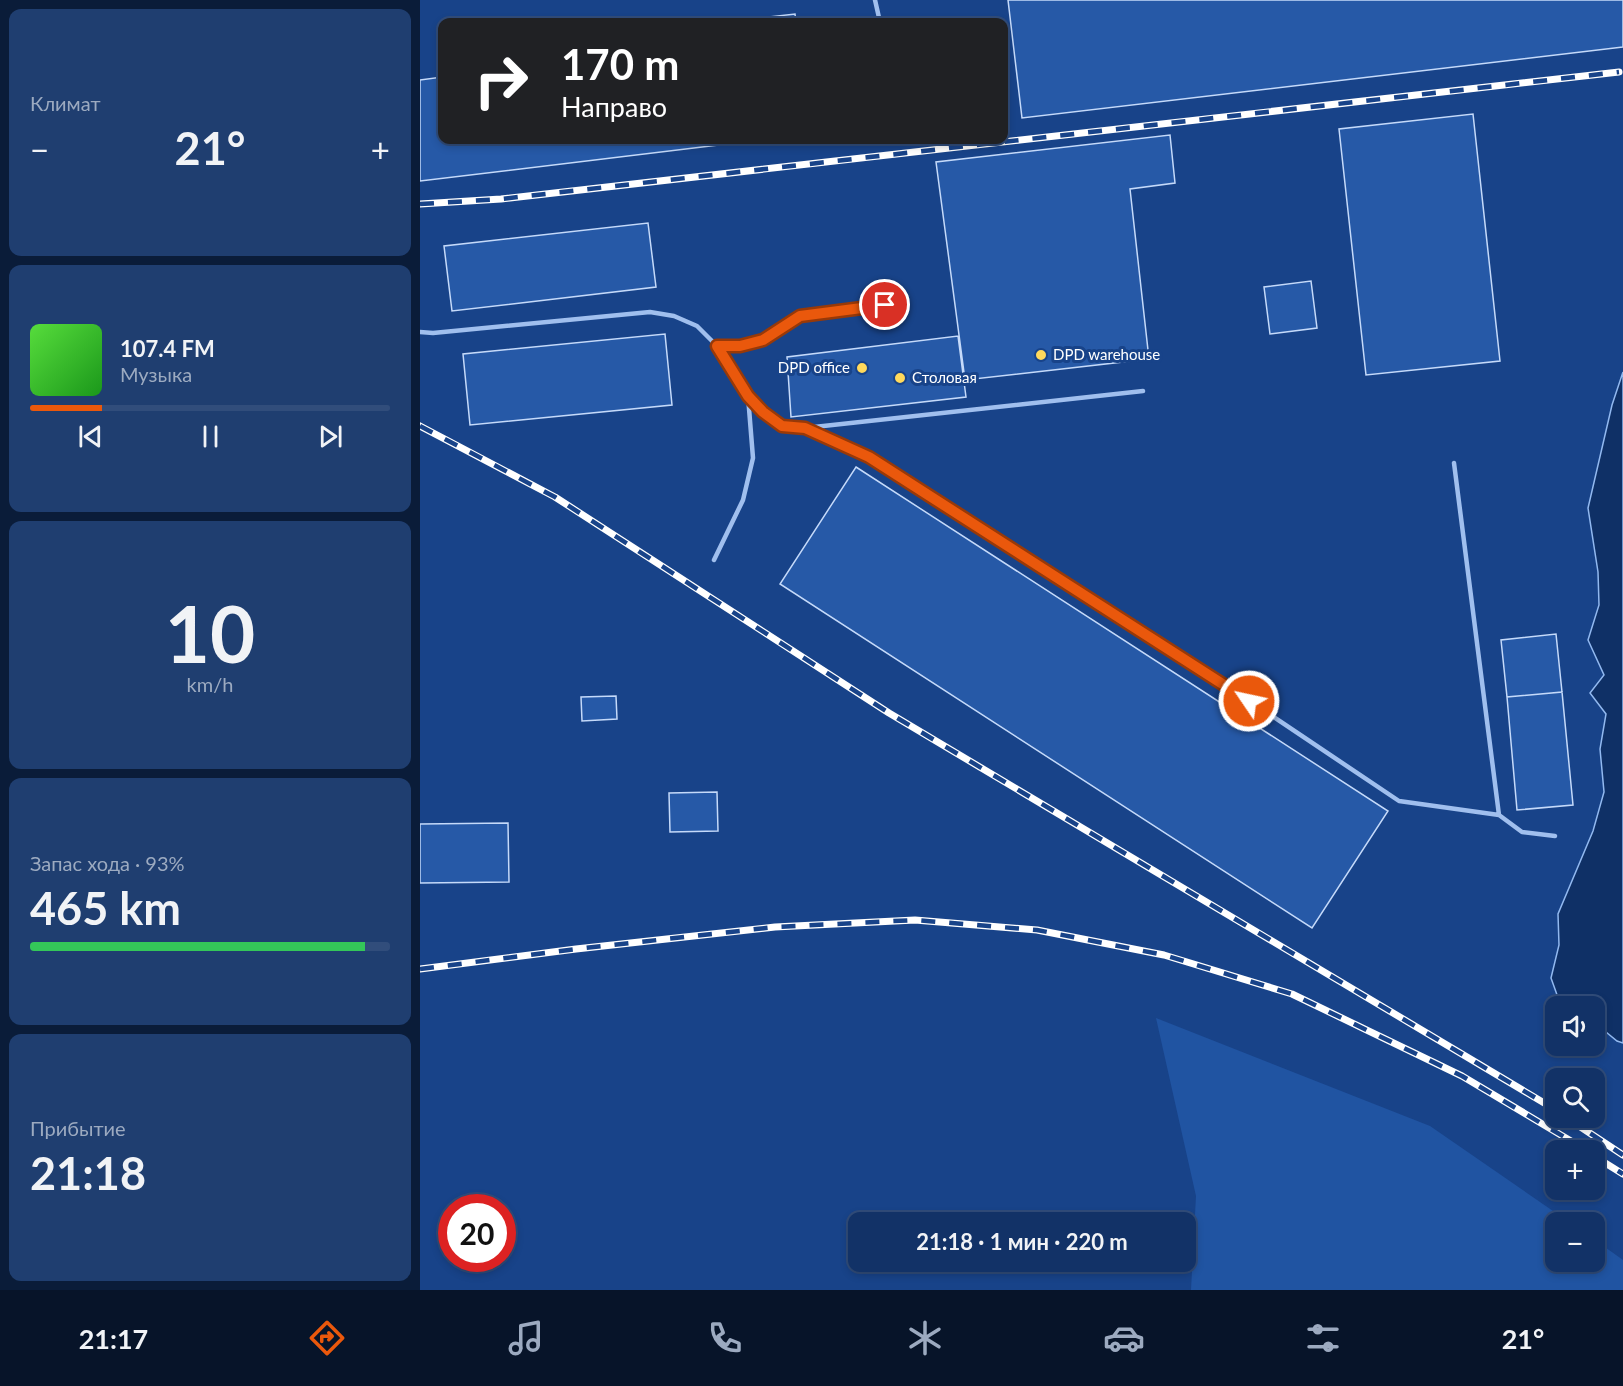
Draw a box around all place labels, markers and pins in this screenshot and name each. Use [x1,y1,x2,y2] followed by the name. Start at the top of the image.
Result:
[859,279,910,330] pin
[1053,345,1160,363] place label: DPD warehouse
[1034,348,1048,362] marker: DPD warehouse
[778,358,850,376] place label: DPD office
[855,361,869,375] marker: DPD office
[912,368,977,386] place label: Столовая
[893,371,907,385] marker: Столовая

